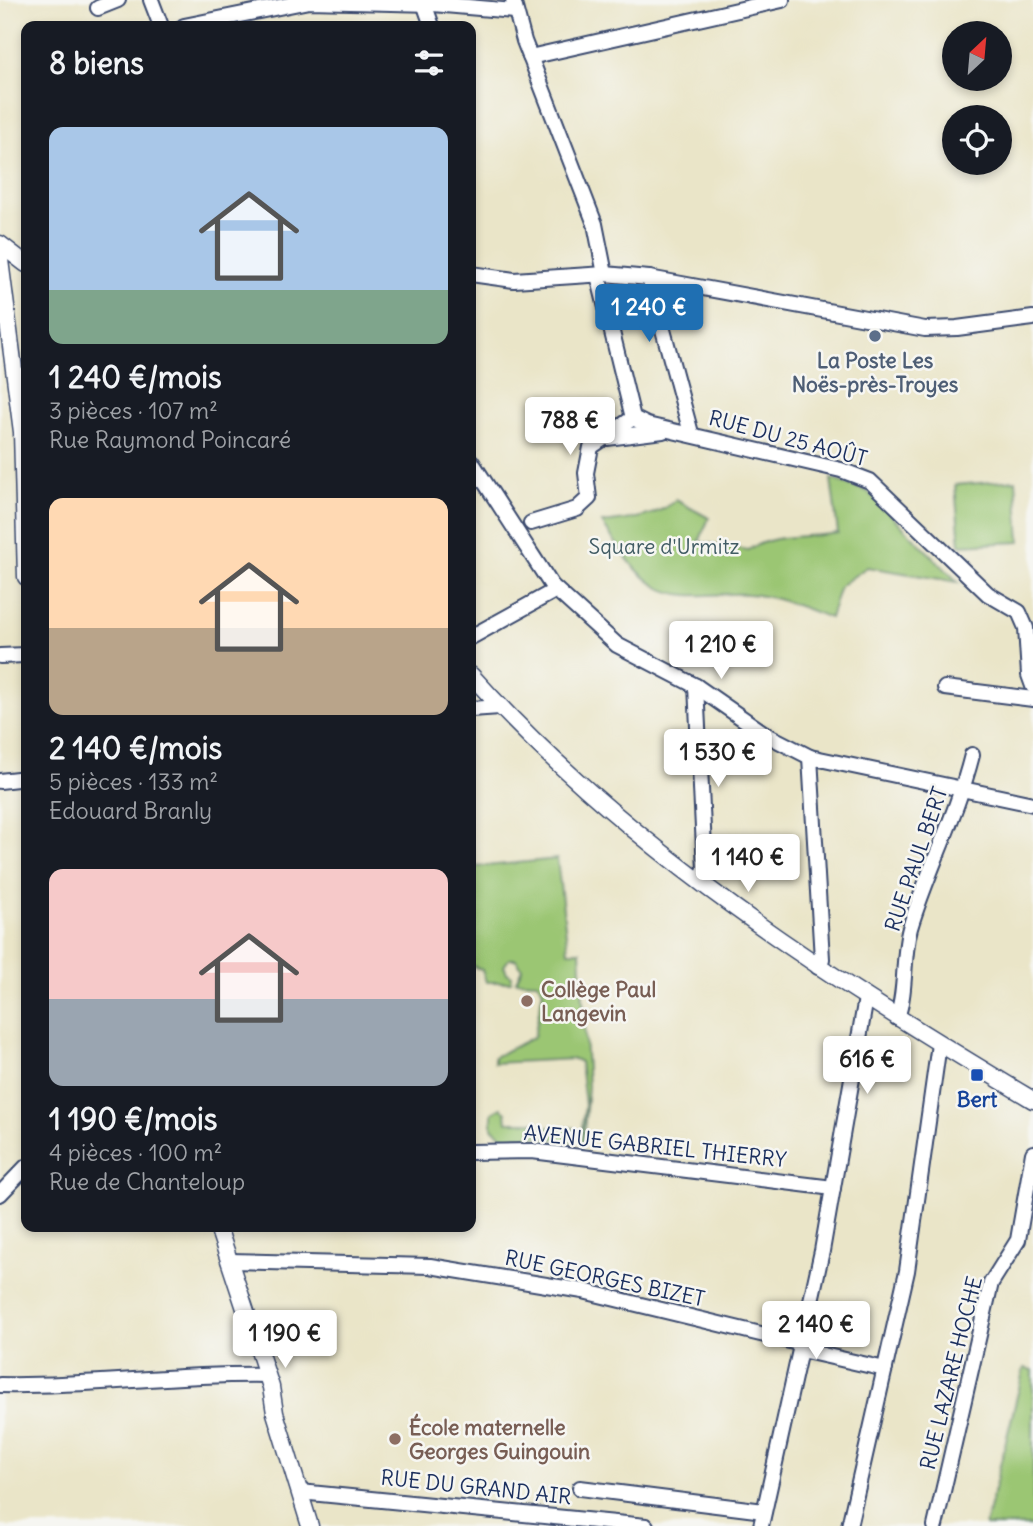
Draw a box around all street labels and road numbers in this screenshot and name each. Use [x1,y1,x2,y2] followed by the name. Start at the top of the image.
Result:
[706,403,870,472] street label: RUE DU 25 AOÛT
[879,783,953,935] street label: RUE PAUL BERT
[522,1119,788,1173] street label: AVENUE GABRIEL THIERRY
[503,1244,707,1312] street label: RUE GEORGES BIZET
[914,1273,988,1473] street label: RUE LAZARE HOCHE
[379,1464,573,1510] street label: RUE DU GRAND AIR

